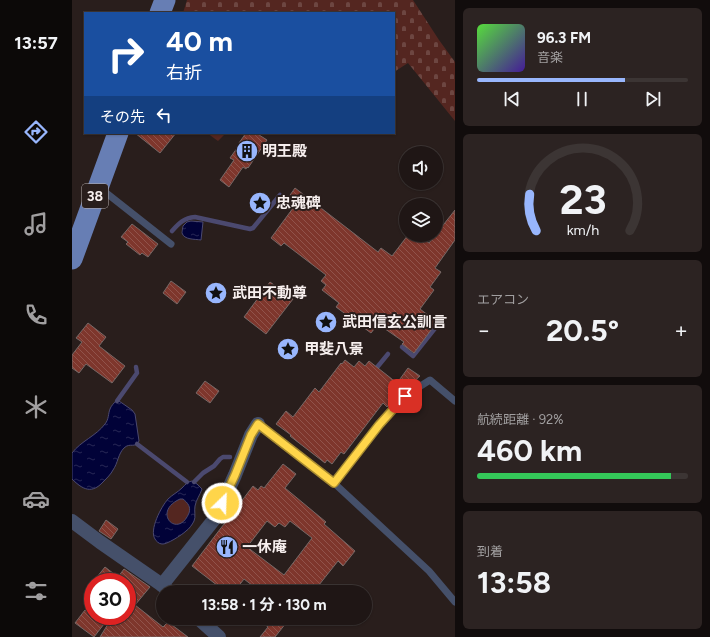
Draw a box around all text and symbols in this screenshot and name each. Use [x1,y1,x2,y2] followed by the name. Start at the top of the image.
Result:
[166,24,233,58] text: 40 m
[100,28,152,80] icon: right
[537,29,591,47] text: 96.3 FM
[14,32,58,54] text: 13:57
[537,50,563,65] text: 音楽
[166,62,202,84] text: 右折
[501,88,523,110] icon: previous
[571,88,593,110] icon: pause
[642,88,664,110] icon: next
[153,104,175,126] icon: left
[100,108,145,126] text: その先
[22,118,50,146] icon: directions
[234,138,260,164] building icon: 明王殿
[262,142,307,160] place label: 明王殿
[399,146,443,242] map controls
[399,146,443,190] button: sound
[559,173,606,223] text: 23
[82,184,108,208] road number: 38
[247,190,273,216] place icon: 忠魂碑
[276,194,321,212] place label: 忠魂碑
[399,198,443,242] button: layers
[22,210,50,238] icon: music
[566,220,599,238] text: km/h
[203,280,229,306] place icon: 武田不動尊
[232,284,307,302] place label: 武田不動尊
[477,292,529,307] text: エアコン
[22,301,50,329] icon: phone
[313,309,339,335] place icon: 武田信玄公訓言
[546,312,619,349] text: 20.5°
[342,313,447,331] place label: 武田信玄公訓言
[477,317,491,344] text: −
[674,317,688,344] text: +
[275,336,301,362] place icon: 甲斐八景
[304,340,364,358] place label: 甲斐八景
[388,379,422,413] pin
[394,385,416,407] icon: arrive
[22,393,50,421] icon: climate
[477,412,564,427] text: 航続距離 · 92%
[477,432,582,469] text: 460 km
[201,482,243,524] position arrow
[22,485,50,513] icon: car
[214,534,240,560] restaurant icon: 一休庵
[242,538,287,556] place label: 一休庵
[477,544,503,559] text: 到着
[477,564,551,601] text: 13:58
[84,573,136,625] speed limit sign: 30
[22,577,50,605] icon: filters
[201,596,327,614] text: 13:58 · 1 分 · 130 m

